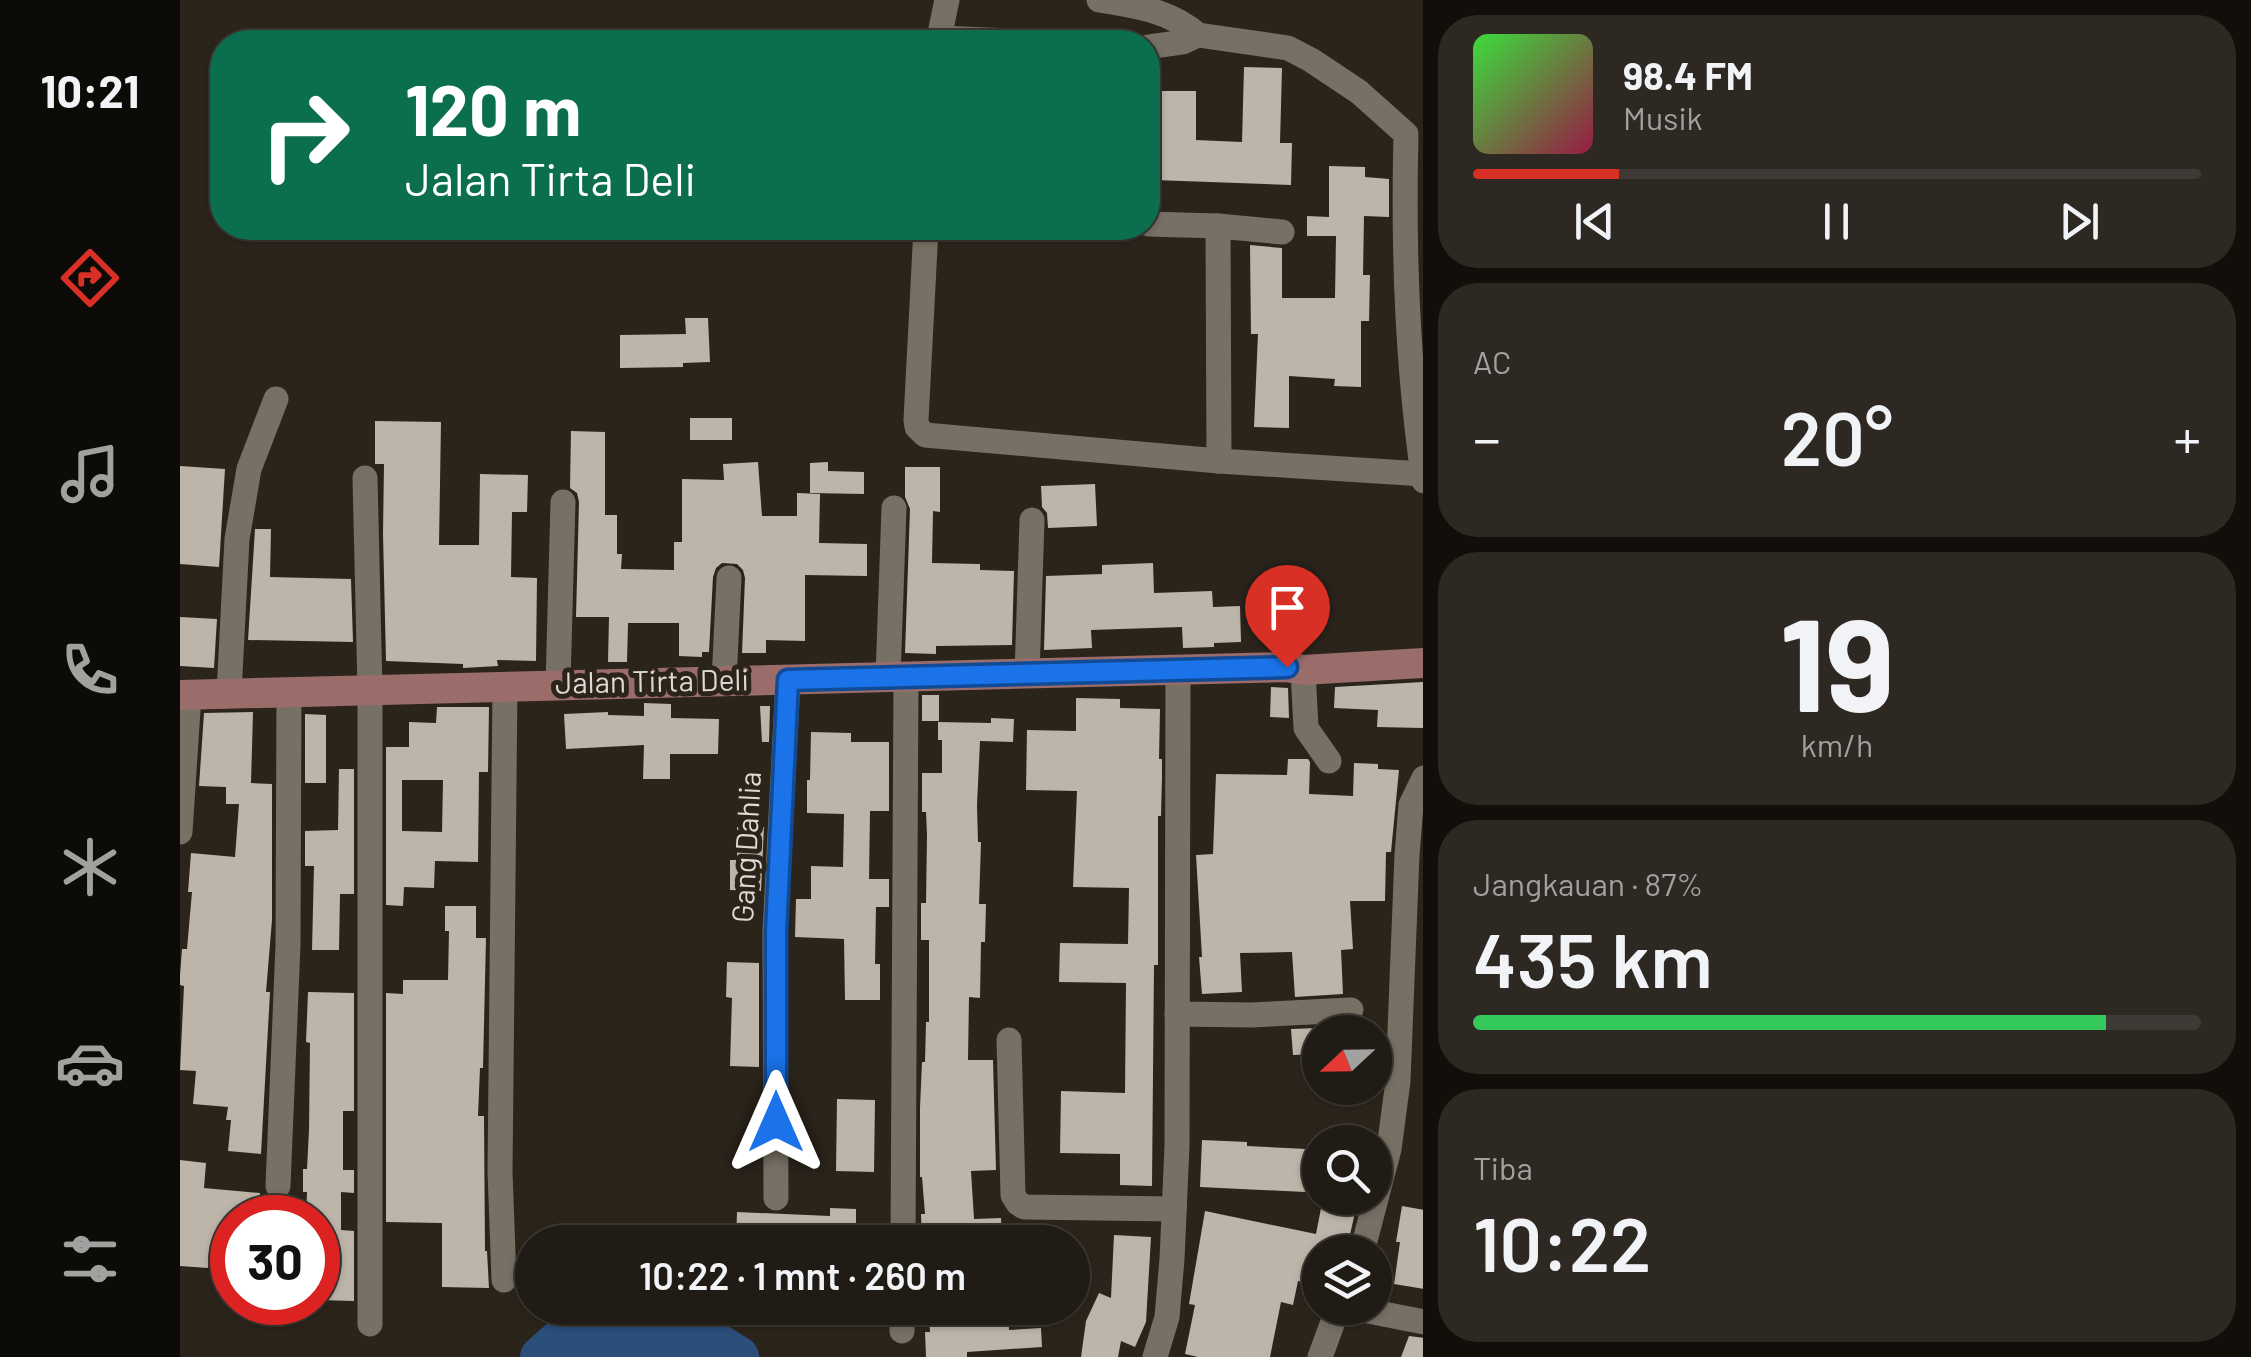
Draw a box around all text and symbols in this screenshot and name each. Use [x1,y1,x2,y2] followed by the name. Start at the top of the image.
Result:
[1623,52,1753,98] text: 98.4 FM
[41,63,139,117] text: 10:21
[405,66,581,150] text: 120 m
[240,70,370,200] icon: right
[1623,98,1703,136] text: Musik
[405,151,696,205] text: Jalan Tirta Deli
[1567,194,1622,249] icon: previous
[1809,194,1864,249] icon: pause
[2052,194,2107,249] icon: next
[55,243,125,313] icon: directions
[1473,342,1511,380] text: AC
[1781,391,1893,481] text: 20°
[1473,404,1501,470] text: −
[2173,404,2201,470] text: +
[55,439,125,509] icon: music
[1245,565,1330,668] pin
[1260,580,1315,635] icon: arrive
[1779,582,1895,738] text: 19
[55,635,125,705] icon: phone
[555,660,749,700] street label: Jalan Tirta Deli
[1801,725,1873,763] text: km/h
[723,770,767,923] street label: Gang Dahlia
[55,832,125,902] icon: climate
[1473,864,1704,902] text: Jangkauan · 87%
[1473,913,1713,1003] text: 435 km
[1302,1015,1392,1105] north arrow
[1302,1015,1392,1325] map controls
[55,1028,125,1098] icon: car
[724,1070,828,1174] position arrow
[1302,1125,1392,1215] button: search
[1473,1148,1533,1186] text: Tiba
[210,1195,340,1325] speed limit sign: 30
[1473,1197,1651,1287] text: 10:22
[55,1224,125,1294] icon: filters
[1302,1235,1392,1325] button: layers
[639,1252,966,1298] text: 10:22 · 1 mnt · 260 m

